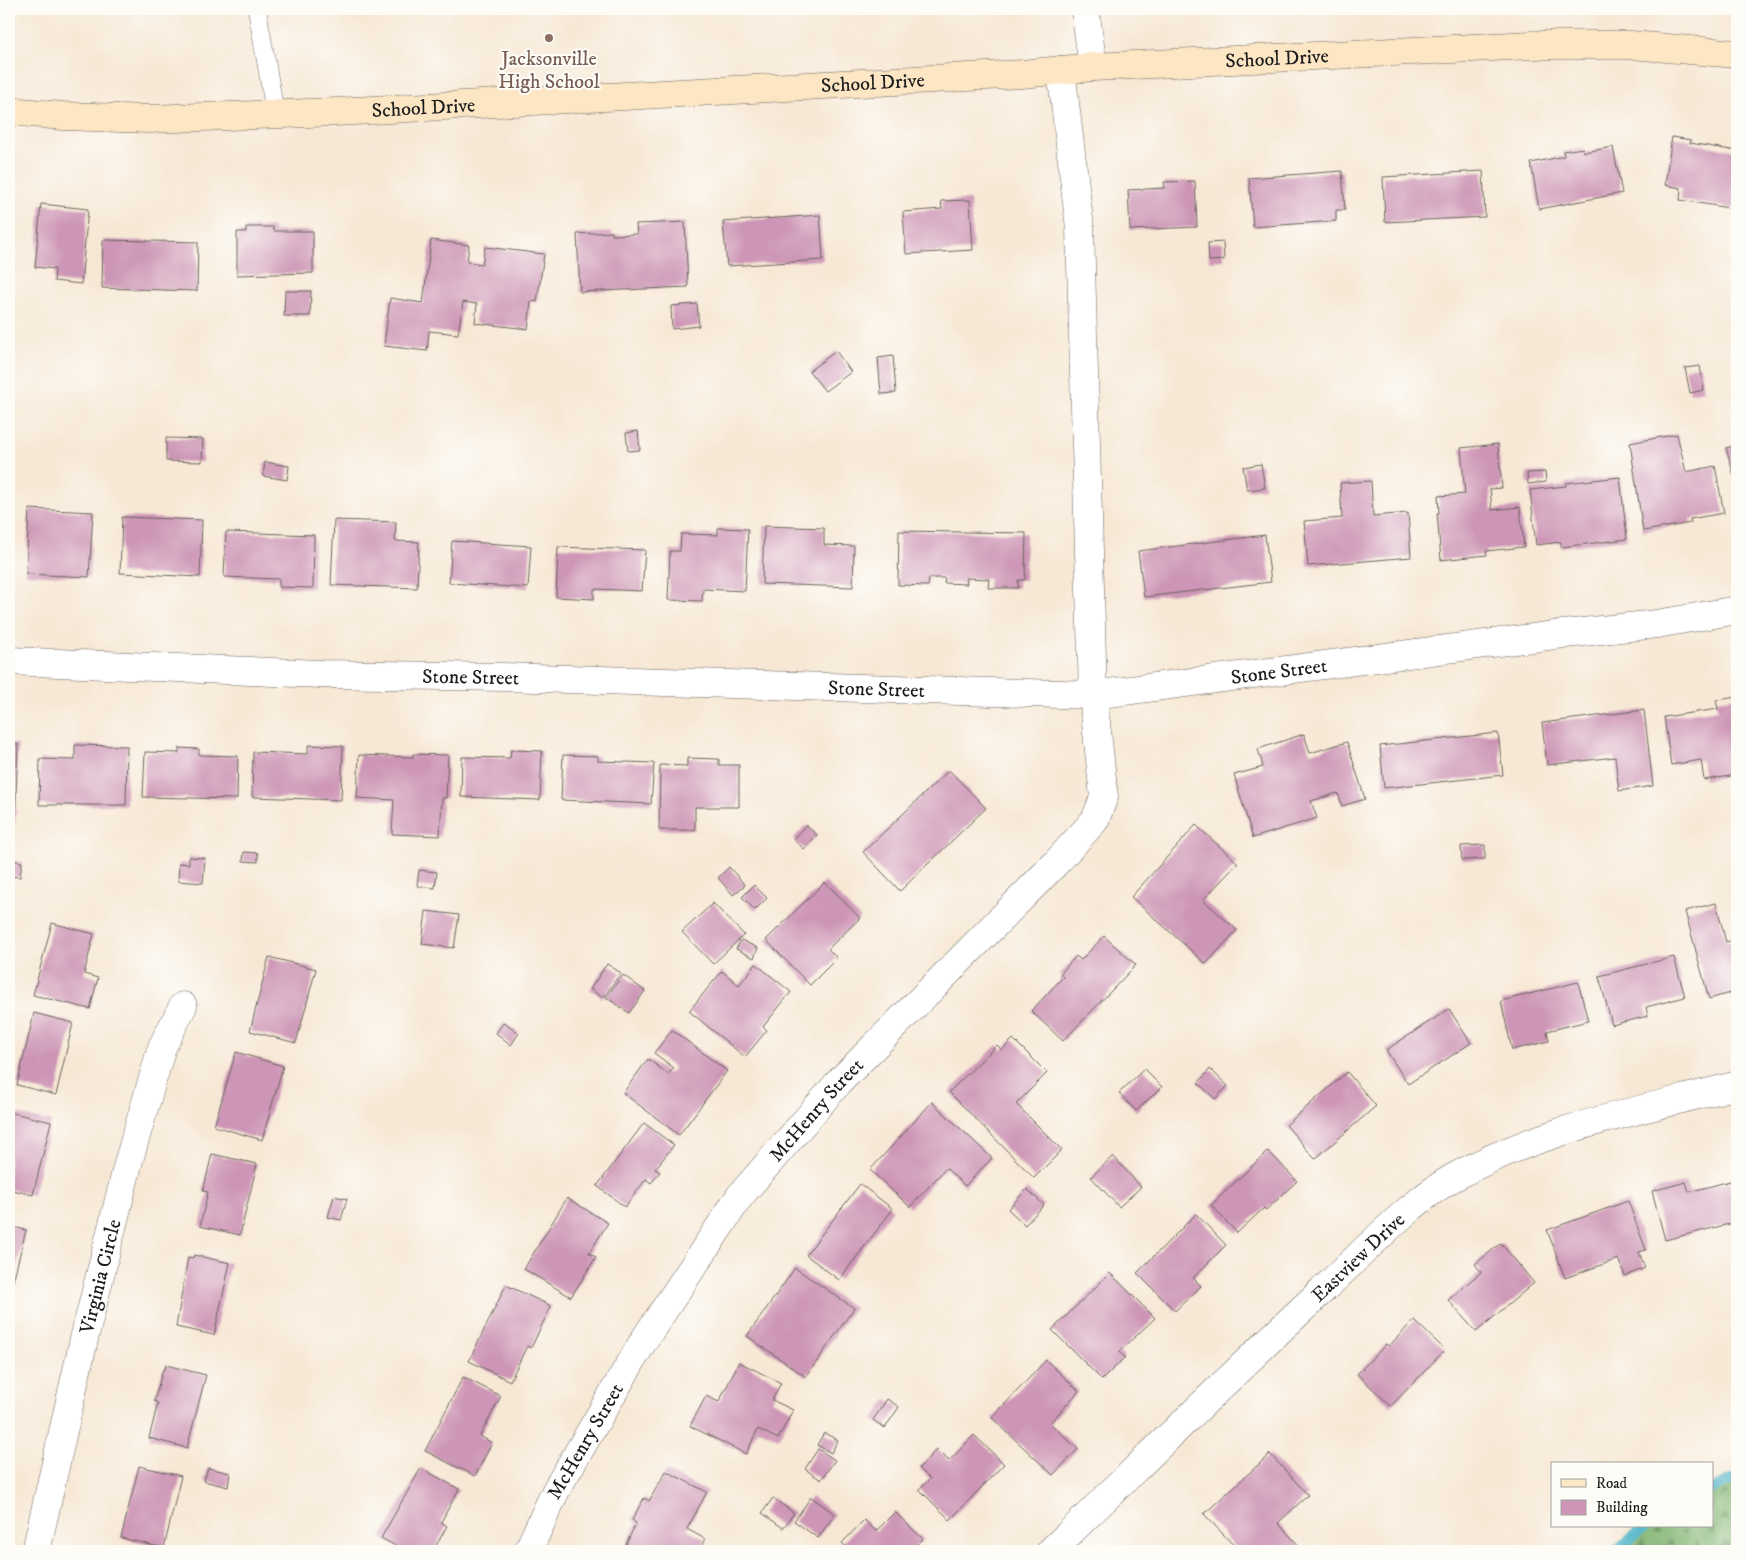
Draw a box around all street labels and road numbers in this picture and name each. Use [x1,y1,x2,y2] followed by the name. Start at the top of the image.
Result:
[1225,44,1330,74] street label: School Drive
[820,68,925,99] street label: School Drive
[371,93,476,124] street label: School Drive
[1229,654,1329,691] street label: Stone Street
[422,665,520,691] street label: Stone Street
[828,676,925,704] street label: Stone Street
[764,1054,869,1168] street label: McHenry Street
[1307,1208,1411,1308] street label: Eastview Drive
[75,1217,128,1337] street label: Virginia Circle
[542,1379,630,1504] street label: McHenry Street

